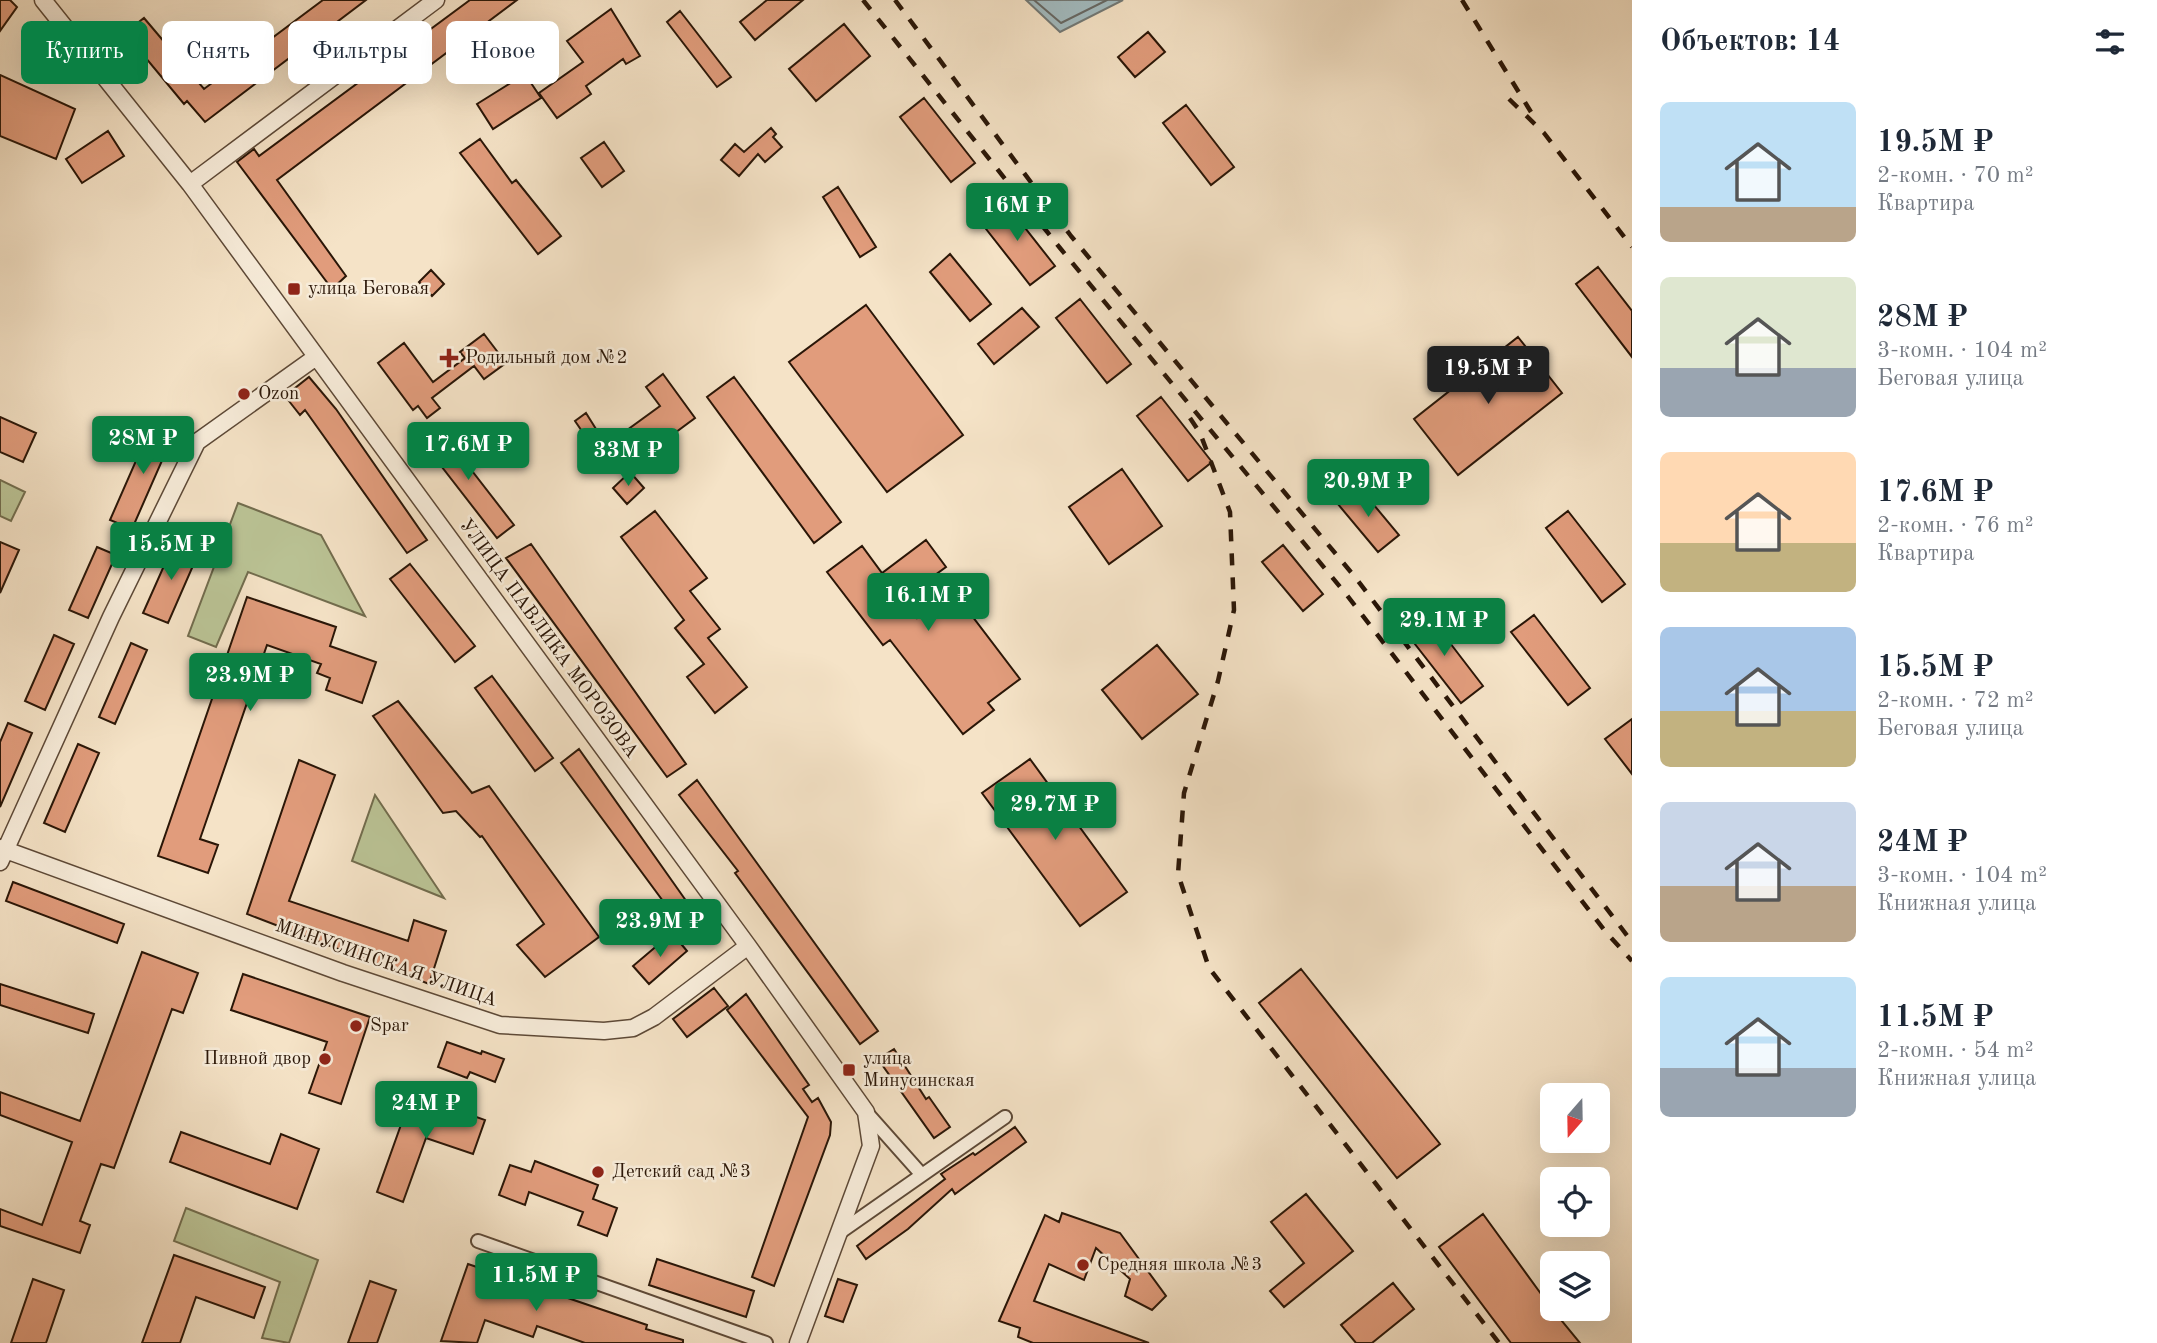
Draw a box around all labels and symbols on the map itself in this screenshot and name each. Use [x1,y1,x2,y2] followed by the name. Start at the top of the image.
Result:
[968,184,1066,243] pin: 16M ₽
[308,280,429,299] place label: улица Беговая
[286,281,302,297] marker: улица Беговая
[1423,346,1553,406] pin: 19.5M ₽
[439,348,459,368] marker: Родильный дом №2
[465,349,628,368] place label: Родильный дом №2
[258,385,299,404] place label: Ozon
[236,386,252,402] marker: Ozon
[94,416,192,476] pin: 28M ₽
[403,422,533,482] pin: 17.6M ₽
[579,428,677,488] pin: 33M ₽
[1303,460,1433,519] pin: 20.9M ₽
[455,516,641,762] street label: УЛИЦА ПАВЛИКА МОРОЗОВА
[106,522,236,582] pin: 15.5M ₽
[863,574,993,633] pin: 16.1M ₽
[1379,598,1509,658] pin: 29.1M ₽
[185,654,315,713] pin: 23.9M ₽
[990,782,1120,842] pin: 29.7M ₽
[595,900,725,959] pin: 23.9M ₽
[273,917,500,1011] street label: МИНУСИНСКАЯ УЛИЦА
[370,1017,409,1036] place label: Spar
[348,1018,364,1034] marker: Spar
[204,1050,311,1069] place label: Пивной двор
[863,1050,975,1091] place label: улица Минусинская
[317,1051,333,1067] marker: Пивной двор
[841,1062,857,1078] marker: улица Минусинская
[377,1082,475,1141] pin: 24M ₽
[1540,1083,1610,1153] north arrow
[612,1163,751,1182] place label: Детский сад №3
[590,1164,606,1180] marker: Детский сад №3
[471,1254,601,1313] pin: 11.5M ₽
[1097,1256,1262,1275] place label: Средняя школа №3
[1075,1257,1091,1273] marker: Средняя школа №3

